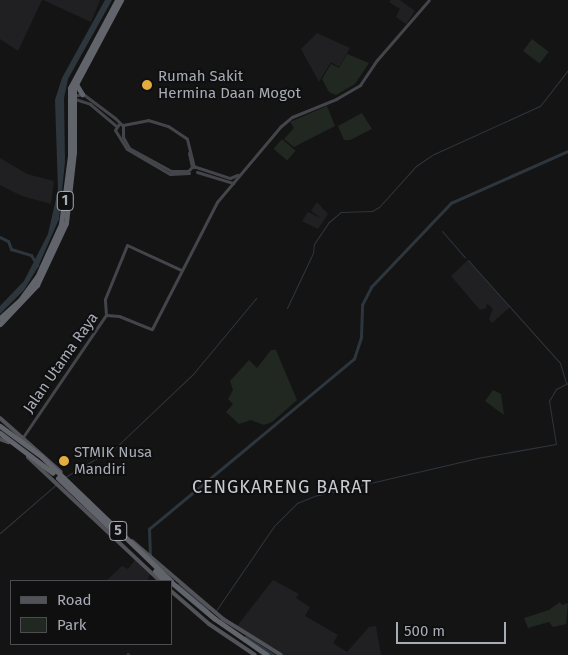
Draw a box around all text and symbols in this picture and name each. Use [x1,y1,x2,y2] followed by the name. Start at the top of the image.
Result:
[158,67,301,102] place label: Rumah Sakit Hermina Daan Mogot
[140,78,154,92] marker: Rumah Sakit Hermina Daan Mogot
[56,190,74,212] road number: 1
[20,309,102,417] street label: Jalan Utama Raya
[74,443,152,478] place label: STMIK Nusa Mandiri
[58,455,70,467] marker: STMIK Nusa Mandiri
[190,476,374,498] district label: CENGKARENG BARAT
[108,520,128,542] road number: 5
[10,580,172,645] legend
[57,591,92,609] text: Road
[398,612,508,644] scale bar
[57,616,87,634] text: Park
[404,622,445,640] text: 500 m

